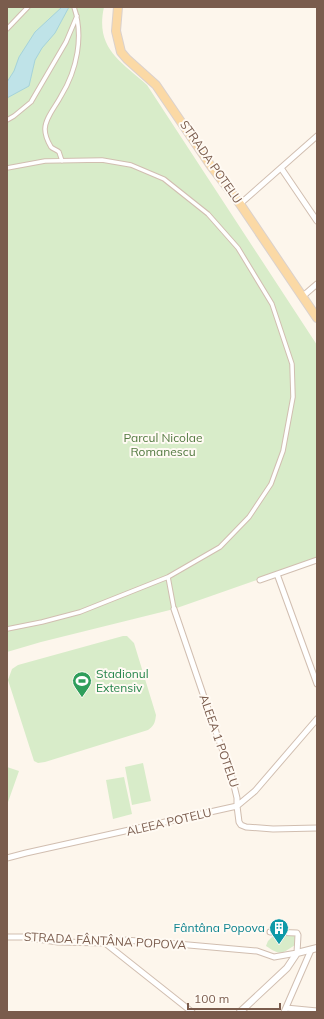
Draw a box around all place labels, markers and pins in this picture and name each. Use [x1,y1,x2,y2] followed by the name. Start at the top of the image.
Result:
[96,666,149,695] place label: Stadionul Extensiv
[71,670,93,698] sports icon: Stadionul Extensiv
[268,917,290,945] building icon: Fântâna Popova
[173,920,265,935] place label: Fântâna Popova

